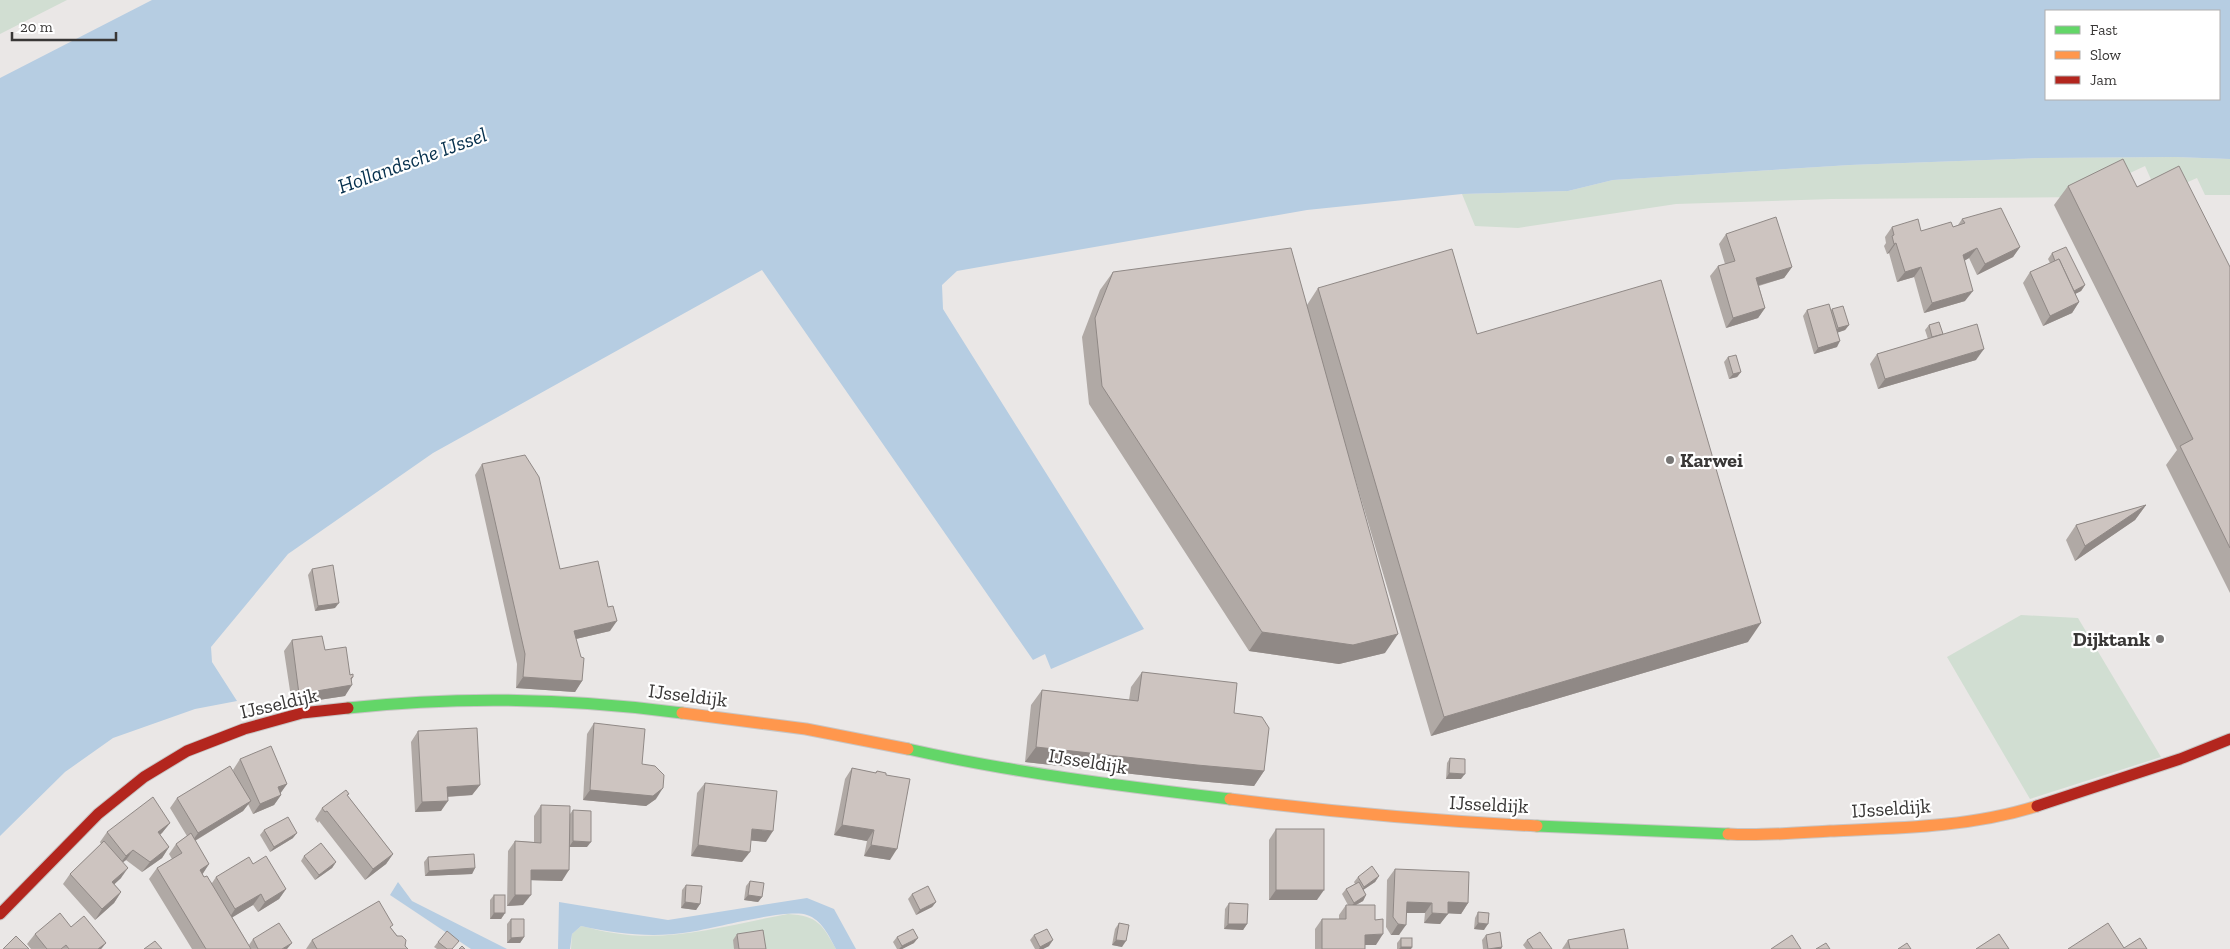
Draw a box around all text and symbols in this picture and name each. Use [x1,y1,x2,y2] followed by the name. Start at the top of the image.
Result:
[12,10,116,42] scale bar
[2045,10,2220,100] legend
[20,18,53,36] text: 20 m
[2090,21,2118,39] text: Fast
[2090,46,2122,64] text: Slow
[2090,71,2117,89] text: Jam
[334,121,490,199] water label: Hollandsche IJssel
[1680,448,1743,472] place label: Karwei
[1664,454,1676,466] marker: Karwei
[2073,627,2150,651] place label: Dijktank
[2154,633,2166,645] marker: Dijktank
[647,678,729,712] street label: IJsseldijk
[238,682,321,724] street label: IJsseldijk
[1047,743,1130,779] street label: IJsseldijk
[1449,790,1530,818] street label: IJsseldijk
[1851,793,1932,823] street label: IJsseldijk

